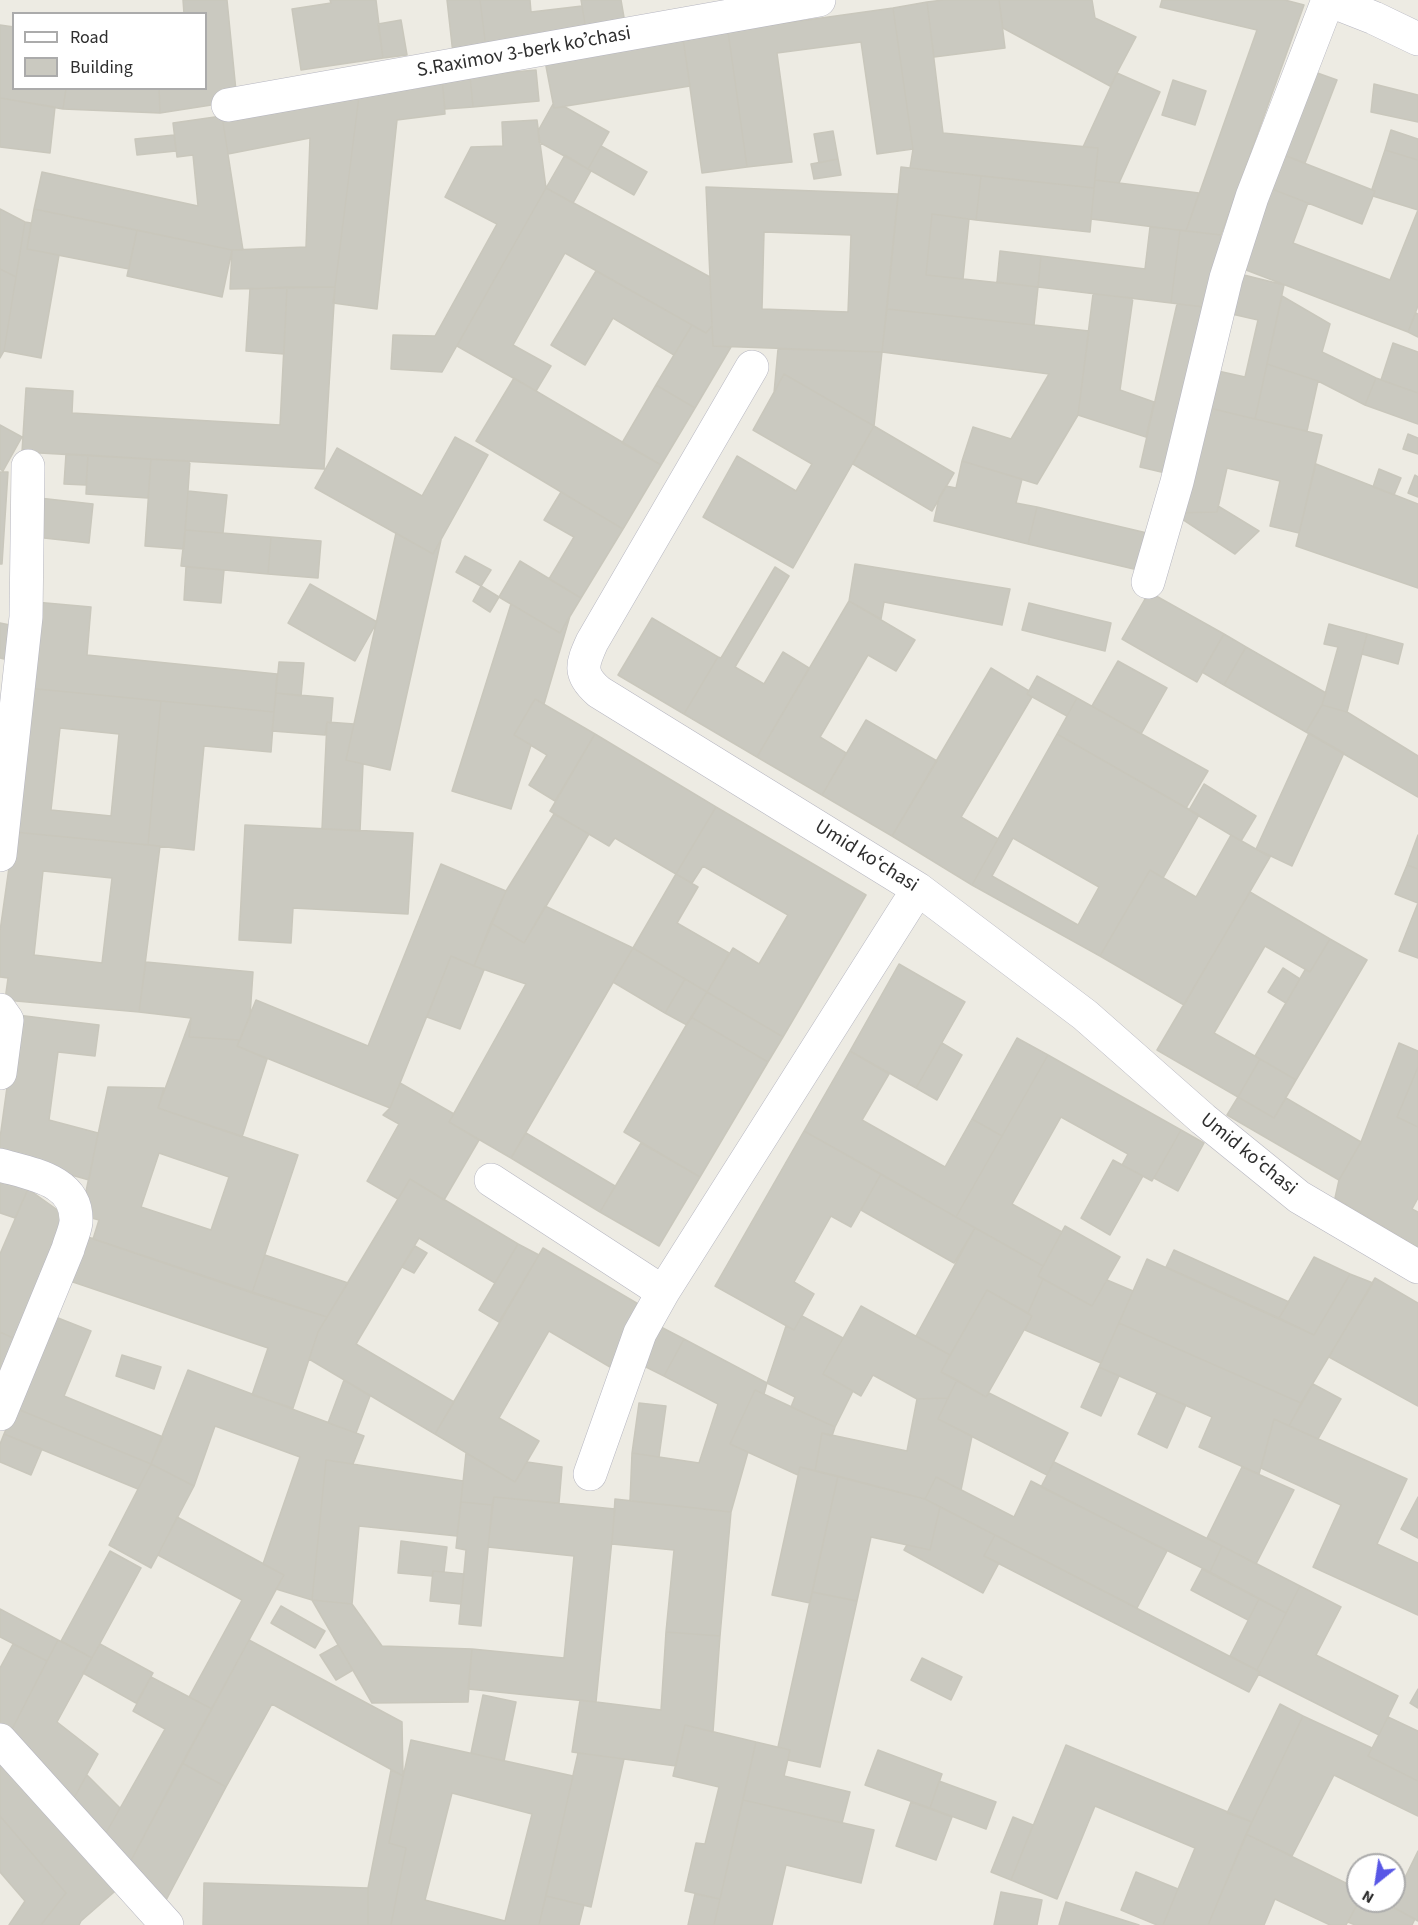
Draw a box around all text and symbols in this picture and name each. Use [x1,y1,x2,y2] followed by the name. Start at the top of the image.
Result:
[12,12,207,90] legend
[415,22,633,84] street label: S.Raximov 3-berk koʼchasi
[70,25,109,50] text: Road
[70,55,133,80] text: Building
[810,816,922,898] street label: Umid koʻchasi
[1195,1109,1301,1201] street label: Umid koʻchasi
[1346,1853,1406,1913] north arrow
[1358,1885,1378,1909] text: N

